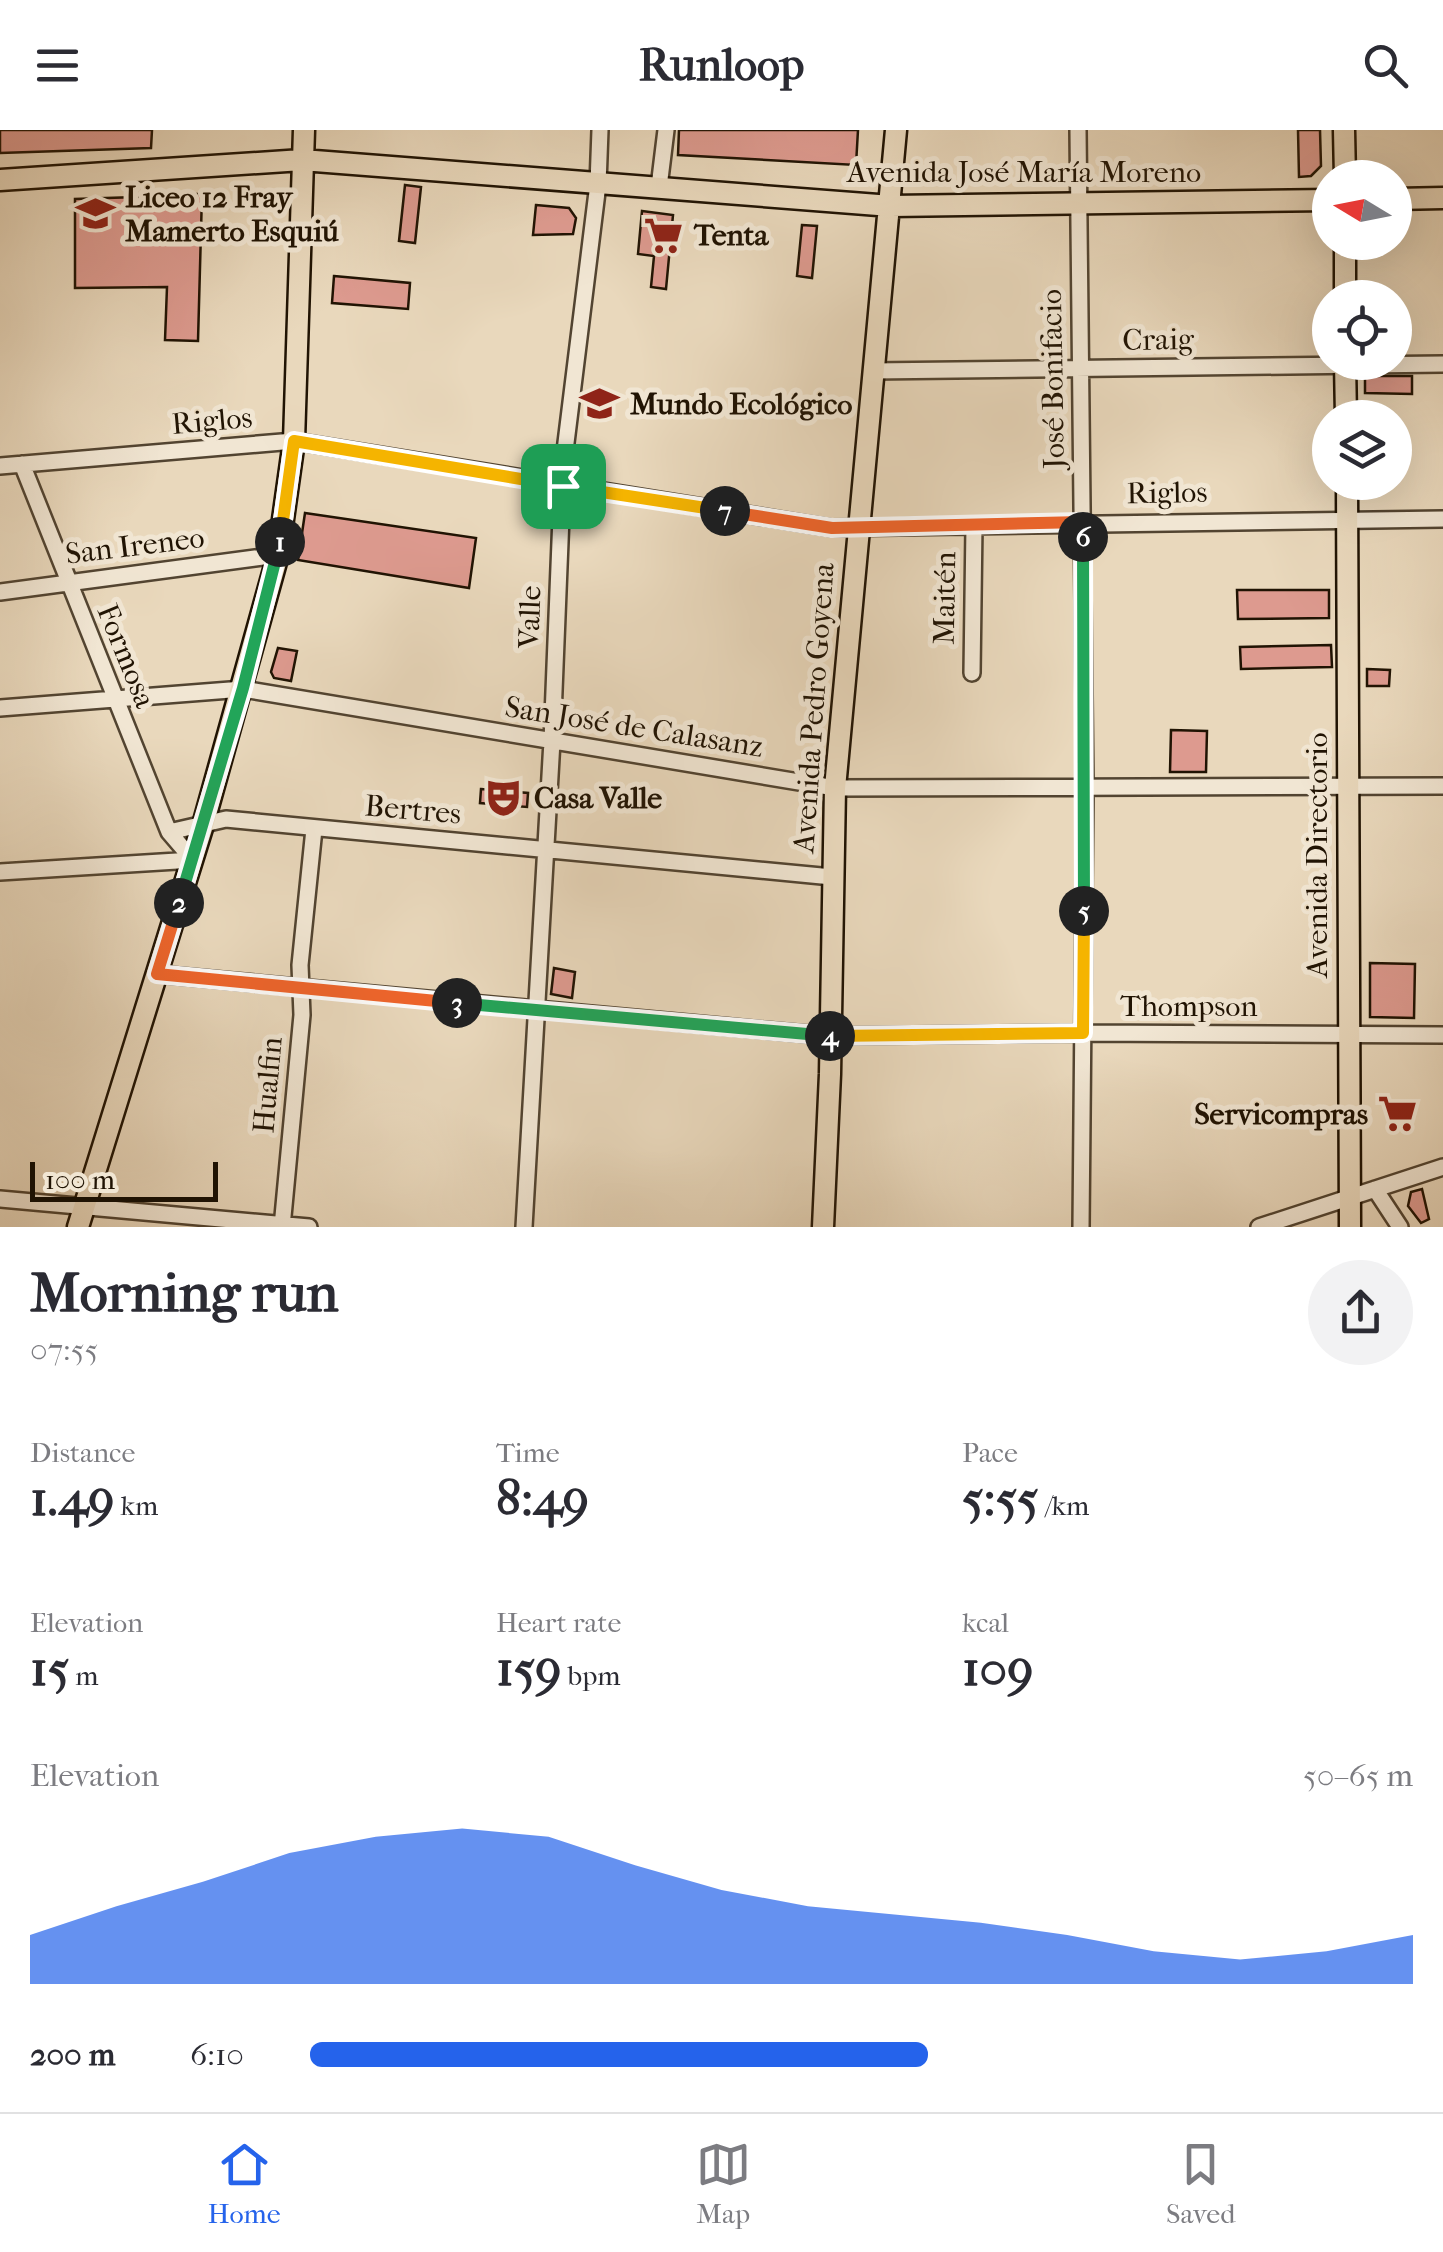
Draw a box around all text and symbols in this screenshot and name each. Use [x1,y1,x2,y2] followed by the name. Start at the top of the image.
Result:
[30,38,85,93] icon: menu
[1358,38,1413,93] icon: search
[639,39,804,92] text: Runloop
[846,155,1201,190] street label: Avenida José María Moreno
[1312,160,1412,260] north arrow
[1312,160,1412,500] map controls
[125,180,340,249] place label: Liceo 12 Fray Mamerto Esquiú
[74,193,116,235] school or university icon: Liceo 12 Fray Mamerto Esquiú
[643,214,685,256] supermarket icon: Tenta
[693,218,769,253] place label: Tenta
[1312,280,1412,380] button: locate
[1034,289,1072,471] street label: José Bonifacio
[1122,322,1195,358] street label: Craig
[579,383,621,425] school or university icon: Mundo Ecológico
[630,387,852,422] place label: Mundo Ecológico
[170,400,254,442] street label: Riglos
[1312,400,1412,500] button: layers
[521,444,606,529] pin
[536,459,591,514] icon: arrive
[1126,475,1208,511] street label: Riglos
[700,486,750,536] pin: 7
[718,494,732,527] text: 7
[1058,512,1108,562] pin: 6
[255,517,305,567] pin: 1
[64,520,206,572] street label: San Ireneo
[1075,520,1091,553] text: 6
[275,525,285,558] text: 1
[927,551,963,645] street label: Maitén
[786,561,842,855] street label: Avenida Pedro Goyena
[511,585,549,650] street label: Valle
[89,599,163,714] street label: Formosa
[502,689,766,765] street label: San José de Calasanz
[1300,732,1335,979] street label: Avenida Directorio
[483,777,525,819] theatre icon: Casa Valle
[534,781,662,816] place label: Casa Valle
[363,788,463,832] street label: Bertres
[154,878,204,928] pin: 2
[172,886,186,919] text: 2
[1059,886,1109,936] pin: 5
[1078,894,1090,927] text: 5
[432,978,482,1028] pin: 3
[451,986,463,1019] text: 3
[1120,989,1258,1024] street label: Thompson
[805,1011,855,1061] pin: 4
[822,1019,838,1052] text: 4
[246,1035,290,1135] street label: Hualfin
[1377,1093,1419,1135] supermarket icon: Servicompras
[1194,1097,1368,1132] place label: Servicompras
[30,1157,218,1202] scale bar
[45,1163,115,1196] text: 100 m
[1308,1260,1413,1365] button: share
[30,1261,338,1325] text: Morning run
[30,1331,98,1368] text: 07:55
[30,1436,135,1469] text: Distance
[496,1436,560,1469] text: Time
[962,1436,1018,1469] text: Pace
[30,1469,114,1528] text: 1.49
[496,1469,589,1528] text: 8:49
[962,1469,1039,1528] text: 5:55
[114,1489,158,1522] text: km
[1039,1489,1089,1522] text: /km
[30,1606,143,1639] text: Elevation
[496,1606,621,1639] text: Heart rate
[962,1606,1009,1639] text: kcal
[30,1639,69,1698] text: 15
[496,1639,561,1698] text: 159
[962,1639,1033,1698] text: 109
[69,1659,99,1692] text: m
[561,1659,621,1692] text: bpm
[30,1757,159,1794] text: Elevation
[1303,1757,1413,1794] text: 50–65 m
[30,2036,115,2073] text: 200 m
[190,2036,244,2073] text: 6:10
[208,2137,280,2230] tab: Home
[696,2137,751,2230] tab: Map
[1166,2137,1235,2230] tab: Saved

